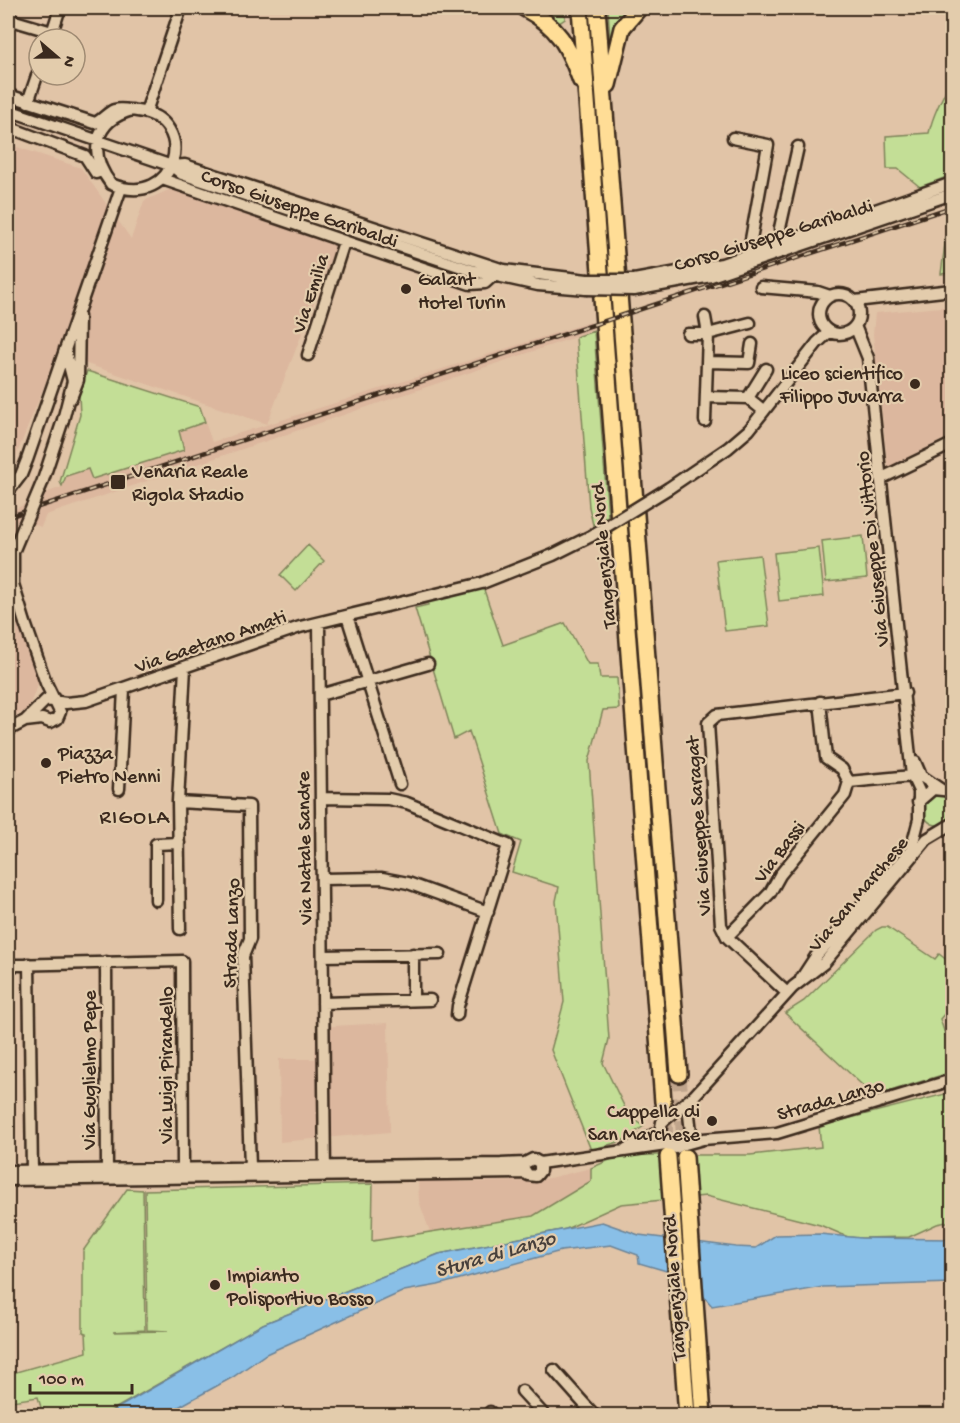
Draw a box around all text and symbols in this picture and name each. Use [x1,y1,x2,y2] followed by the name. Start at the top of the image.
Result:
[27,27,87,87] north arrow
[57,53,79,70] text: N
[197,166,400,255] street label: Corso Giuseppe Garibaldi
[672,196,876,279] street label: Corso Giuseppe Garibaldi
[288,251,336,338] street label: Via Emilia
[418,270,506,316] place label: Galant Hotel Turin
[399,282,413,296] marker: Galant Hotel Turin
[779,364,904,410] place label: Liceo scientifico Filippo Juvarra
[908,377,922,391] marker: Liceo scientifico Filippo Juvarra
[853,450,896,648] street label: Via Giuseppe Di Vittorio
[131,462,249,508] place label: Venaria Reale Rigola Stadio
[109,473,127,491] marker: Venaria Reale Rigola Stadio
[587,480,623,630] street label: Tangenziale Nord
[131,607,290,680] street label: Via Gaetano Amati
[683,734,718,917] street label: Via Giuseppe Saragat
[57,744,161,790] place label: Piazza Pietro Nenni
[39,756,53,770] marker: Piazza Pietro Nenni
[294,770,319,926] street label: Via Natale Sandre
[99,807,171,832] district label: RIGOLA
[749,818,812,889] street label: Via Bassi
[804,832,915,958] street label: Via San Marchese
[220,878,247,989] street label: Strada Lanzo
[157,986,180,1145] street label: Via Luigi Pirandello
[80,990,103,1150] street label: Via Guglielmo Pepe
[775,1075,887,1128] street label: Strada Lanzo
[588,1102,701,1148] place label: Cappella di San Marchese
[705,1114,719,1128] marker: Cappella di San Marchese
[660,1212,693,1362] street label: Tangenziale Nord
[433,1227,560,1285] water label: Stura di Lanzo
[226,1266,374,1312] place label: Impianto Polisportivo Bosso
[208,1278,222,1292] marker: Impianto Polisportivo Bosso
[30,1357,132,1395] scale bar
[38,1370,84,1391] text: 100 m

